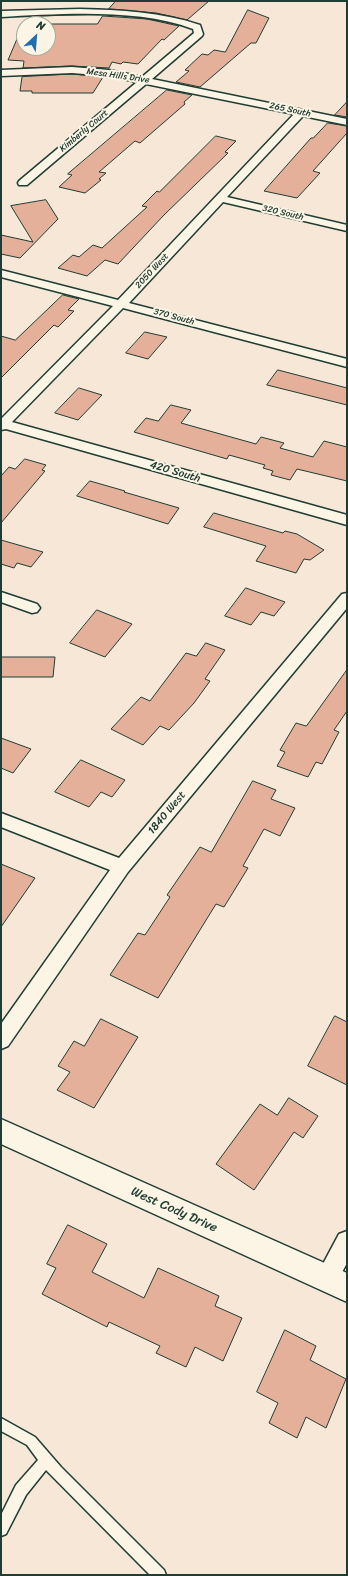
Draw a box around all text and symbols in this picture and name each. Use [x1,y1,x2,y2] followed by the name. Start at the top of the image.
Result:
[33,15,49,36] text: N
[16,16,56,56] north arrow
[86,66,150,86] street label: Mesa Hills Drive
[268,100,312,120] street label: 265 South
[57,108,111,154] street label: Kimberly Court
[261,203,305,223] street label: 320 South
[133,251,171,291] street label: 2050 West
[152,306,196,328] street label: 370 South
[148,458,202,486] street label: 420 South
[145,789,189,837] street label: 1840 West
[128,1184,220,1236] street label: West Cody Drive

